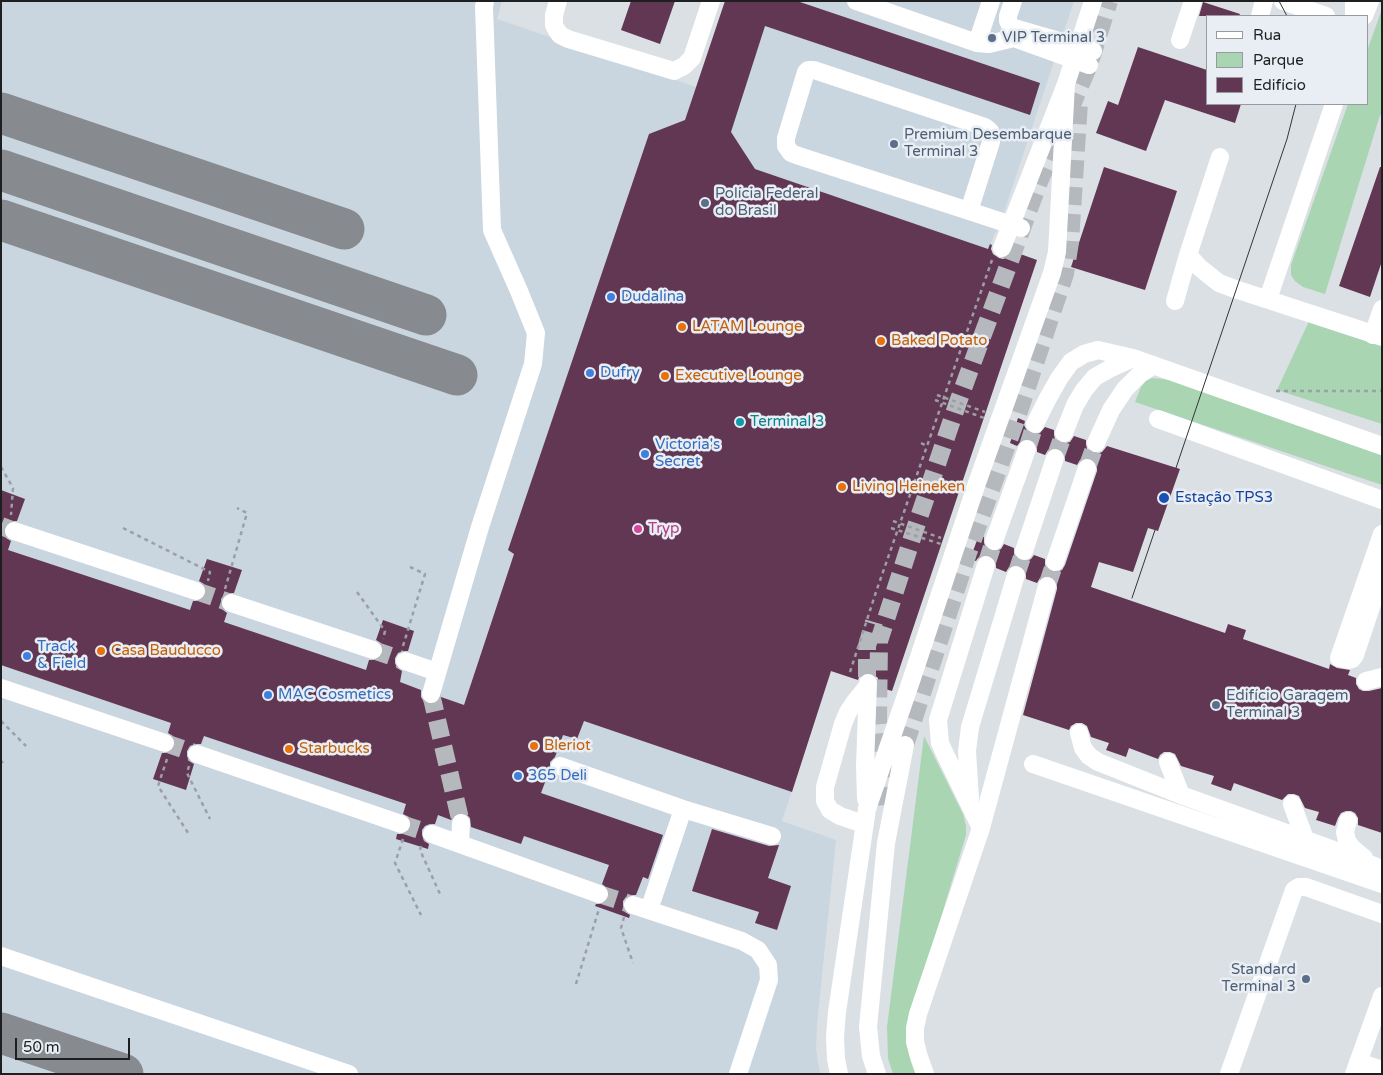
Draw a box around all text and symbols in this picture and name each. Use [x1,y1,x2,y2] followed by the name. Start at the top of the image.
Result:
[1206,15,1368,105] legend
[1253,26,1281,44] text: Rua
[1002,29,1105,47] place label: VIP Terminal 3
[986,32,998,44] marker: VIP Terminal 3
[1253,51,1304,69] text: Parque
[1253,76,1306,94] text: Edifício
[904,126,1072,161] place label: Premium Desembarque Terminal 3
[888,138,900,150] marker: Premium Desembarque Terminal 3
[715,185,818,220] place label: Polícia Federal do Brasil
[699,197,711,209] marker: Polícia Federal do Brasil
[621,288,684,306] place label: Dudalina
[605,291,617,303] marker: Dudalina
[692,318,802,336] place label: LATAM Lounge
[676,321,688,333] marker: LATAM Lounge
[891,332,987,350] place label: Baked Potato
[875,335,887,347] marker: Baked Potato
[600,364,640,382] place label: Dufry
[584,367,596,379] marker: Dufry
[675,367,802,385] place label: Executive Lounge
[659,370,671,382] marker: Executive Lounge
[750,413,825,431] place label: Terminal 3
[734,416,746,428] marker: Terminal 3
[655,436,720,471] place label: Victoria's Secret
[639,448,651,460] marker: Victoria's Secret
[852,478,965,496] place label: Living Heineken
[836,481,848,493] marker: Living Heineken
[1175,489,1273,507] place label: Estação TPS3
[1157,491,1171,505] marker: Estação TPS3
[648,520,679,538] place label: Tryp
[632,523,644,535] marker: Tryp
[37,638,86,673] place label: Track & Field
[111,642,221,660] place label: Casa Bauducco
[95,645,107,657] marker: Casa Bauducco
[21,650,33,662] marker: Track & Field
[278,686,391,704] place label: MAC Cosmetics
[1226,687,1348,722] place label: Edifício Garagem Terminal 3
[262,689,274,701] marker: MAC Cosmetics
[1210,699,1222,711] marker: Edifício Garagem Terminal 3
[544,737,591,755] place label: Bleriot
[299,740,370,758] place label: Starbucks
[528,740,540,752] marker: Bleriot
[283,743,295,755] marker: Starbucks
[528,767,587,785] place label: 365 Deli
[512,770,524,782] marker: 365 Deli
[1221,961,1296,996] place label: Standard Terminal 3
[1300,973,1312,985] marker: Standard Terminal 3
[18,1028,132,1060] scale bar
[23,1038,60,1056] text: 50 m

